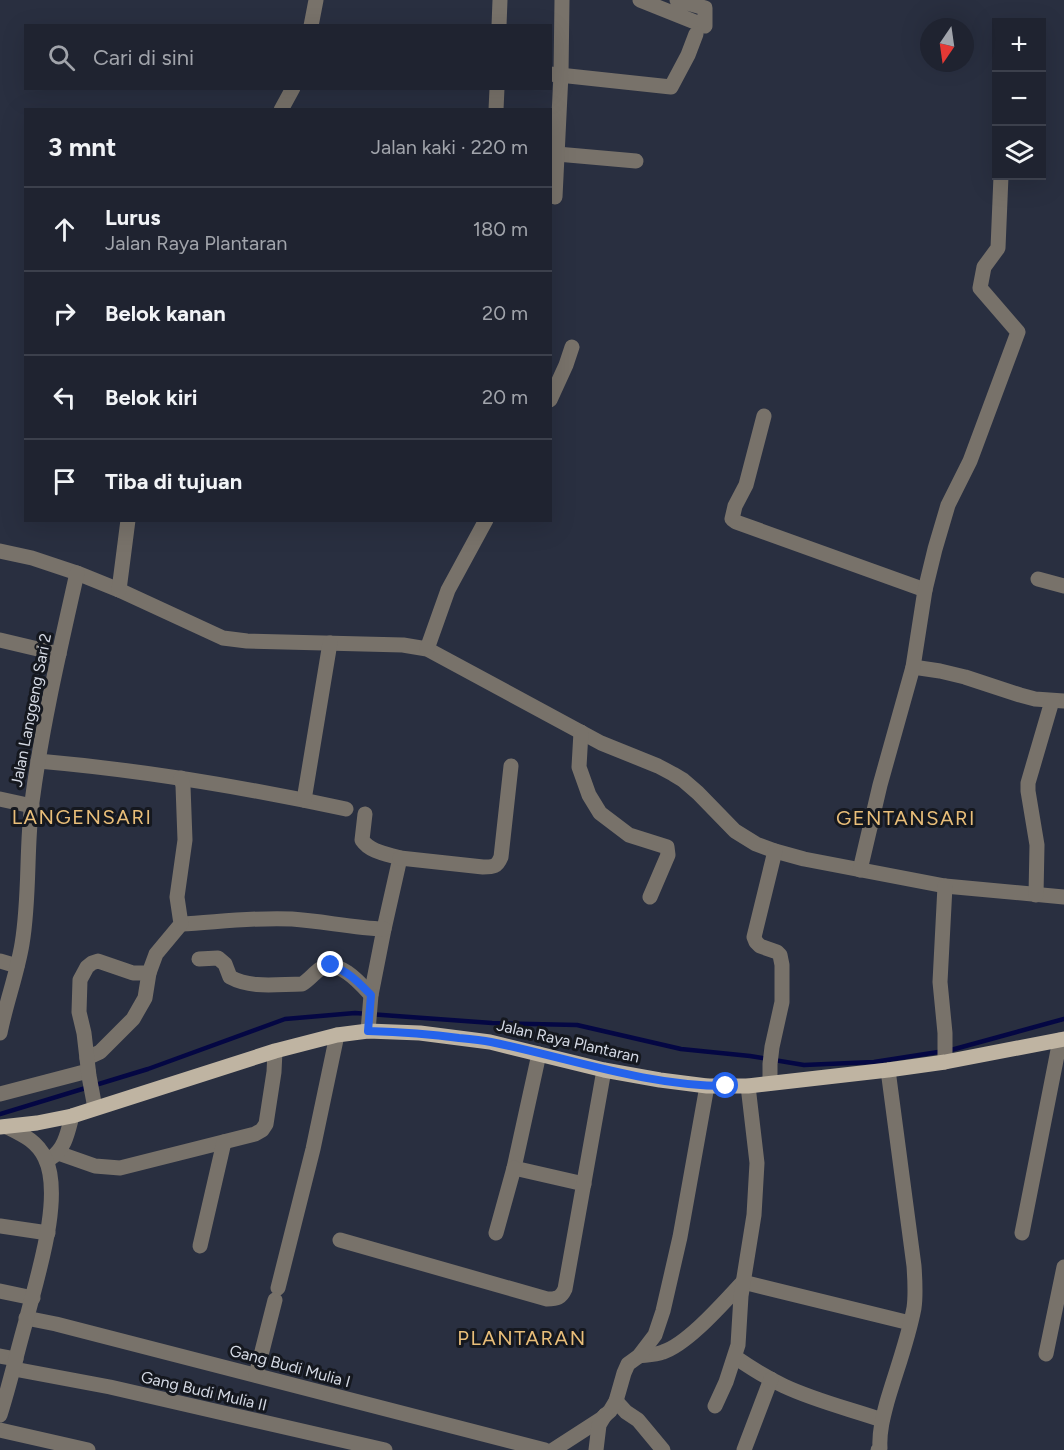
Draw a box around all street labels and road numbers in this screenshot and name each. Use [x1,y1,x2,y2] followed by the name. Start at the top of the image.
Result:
[7,632,55,788] street label: Jalan Langgeng Sari 2
[495,1015,641,1067] street label: Jalan Raya Plantaran
[227,1341,353,1391] street label: Gang Budi Mulia I
[139,1367,269,1415] street label: Gang Budi Mulia II

